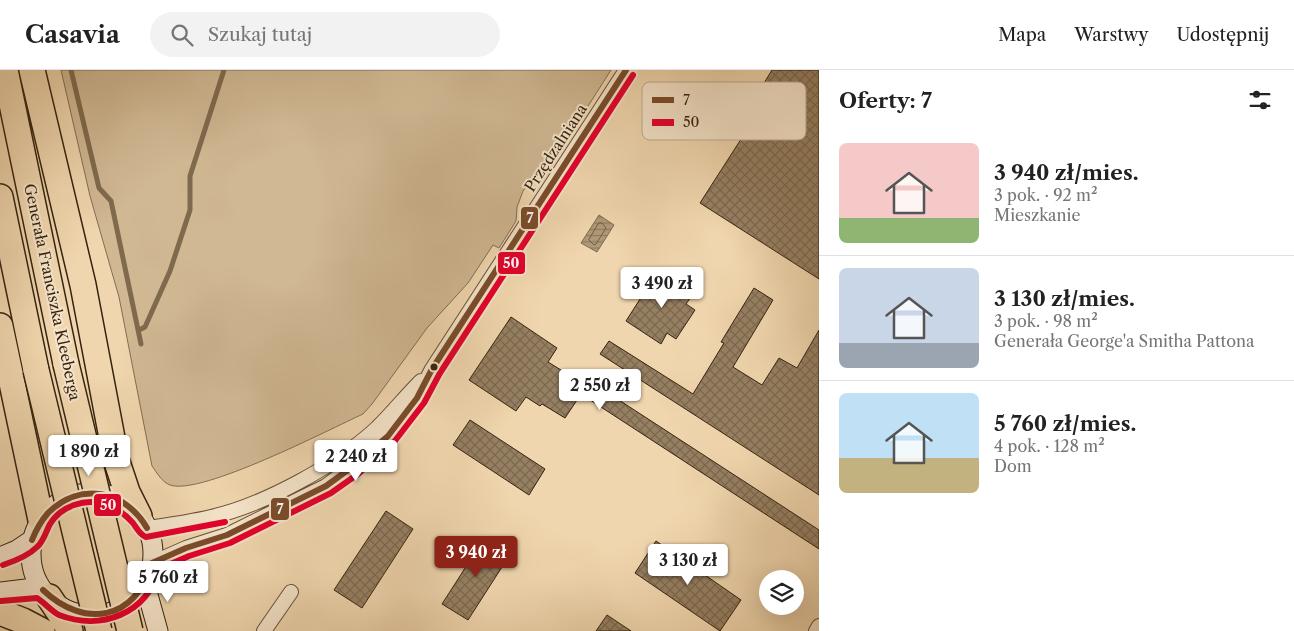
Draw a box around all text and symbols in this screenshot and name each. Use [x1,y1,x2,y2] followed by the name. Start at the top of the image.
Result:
[150,12,500,57] search box
[25,20,120,49] text: Casavia
[168,21,196,49] icon: search
[208,23,312,46] text: Szukaj tutaj
[998,24,1046,46] text: Mapa
[1074,24,1148,46] text: Warstwy
[1176,24,1269,46] text: Udostępnij
[642,82,806,140] legend
[1246,86,1274,114] icon: filters
[839,88,932,113] text: Oferty: 7
[683,91,690,109] text: 7
[520,100,591,195] street label: Przędzalniana
[683,113,700,131] text: 50
[994,160,1138,185] text: 3 940 zł/mies.
[879,163,939,223] icon: home
[20,182,85,402] street label: Generała Franciszka Kleeberga
[994,185,1097,205] text: 3 pok. · 92 m²
[994,205,1080,225] text: Mieszkanie
[520,206,539,230] line badge: 7
[526,209,534,227] text: 7
[497,251,526,275] line badge: 50
[503,254,519,272] text: 50
[610,266,714,309] pin: 3 490 zł
[631,273,693,293] text: 3 490 zł
[994,286,1135,311] text: 3 130 zł/mies.
[879,288,939,348] icon: home
[994,311,1098,331] text: 3 pok. · 98 m²
[994,331,1254,351] text: Generała George'a Smitha Pattona
[429,362,439,372] unlabelled marker
[548,368,652,411] pin: 2 550 zł
[570,375,630,395] text: 2 550 zł
[994,411,1136,436] text: 5 760 zł/mies.
[879,413,939,473] icon: home
[37,434,141,477] pin: 1 890 zł
[994,436,1105,456] text: 4 pok. · 128 m²
[304,440,408,482] pin: 2 240 zł
[59,441,119,461] text: 1 890 zł
[325,446,387,466] text: 2 240 zł
[994,456,1032,476] text: Dom
[93,493,122,517] line badge: 50
[100,496,116,514] text: 50
[270,497,290,521] line badge: 7
[276,500,284,518] text: 7
[424,536,528,578] pin: 3 940 zł
[445,542,507,562] text: 3 940 zł
[636,544,740,586] pin: 3 130 zł
[659,550,717,570] text: 3 130 zł
[116,560,220,603] pin: 5 760 zł
[138,567,198,587] text: 5 760 zł
[759,570,804,615] map controls
[759,570,804,615] button: layers

